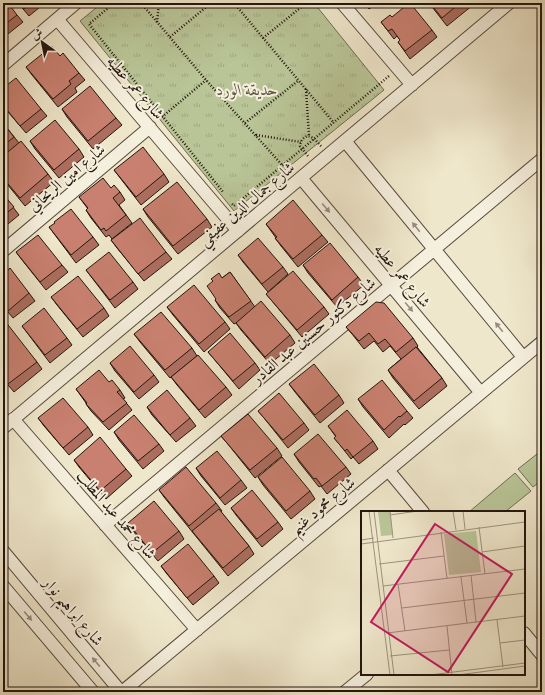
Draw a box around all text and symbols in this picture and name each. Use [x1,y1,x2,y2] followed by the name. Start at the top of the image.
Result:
[22,22,62,62] north arrow
[29,26,46,43] text: ش
[100,52,168,126] street label: شارع عمر عطيه
[216,80,278,100] park label: حديقة الورد
[24,140,111,218] street label: شارع امين الريحاني
[194,158,302,254] street label: شارع جمال الدين عفيفي
[321,202,330,213] one-way arrow
[412,221,420,232] one-way arrow
[367,239,435,314] street label: شارع عمر عطيه
[246,273,382,392] street label: شارع دكتور حسنين عبد القادر
[405,302,414,313] one-way arrow
[494,322,503,333] one-way arrow
[70,466,160,565] street label: شارع محمد عبد المطلب
[286,473,363,544] street label: شارع محمود غنيم
[361,511,525,675] inset map
[33,572,108,654] street label: شارع ابراهيم نوار
[24,611,33,621] one-way arrow
[91,657,100,667] one-way arrow

